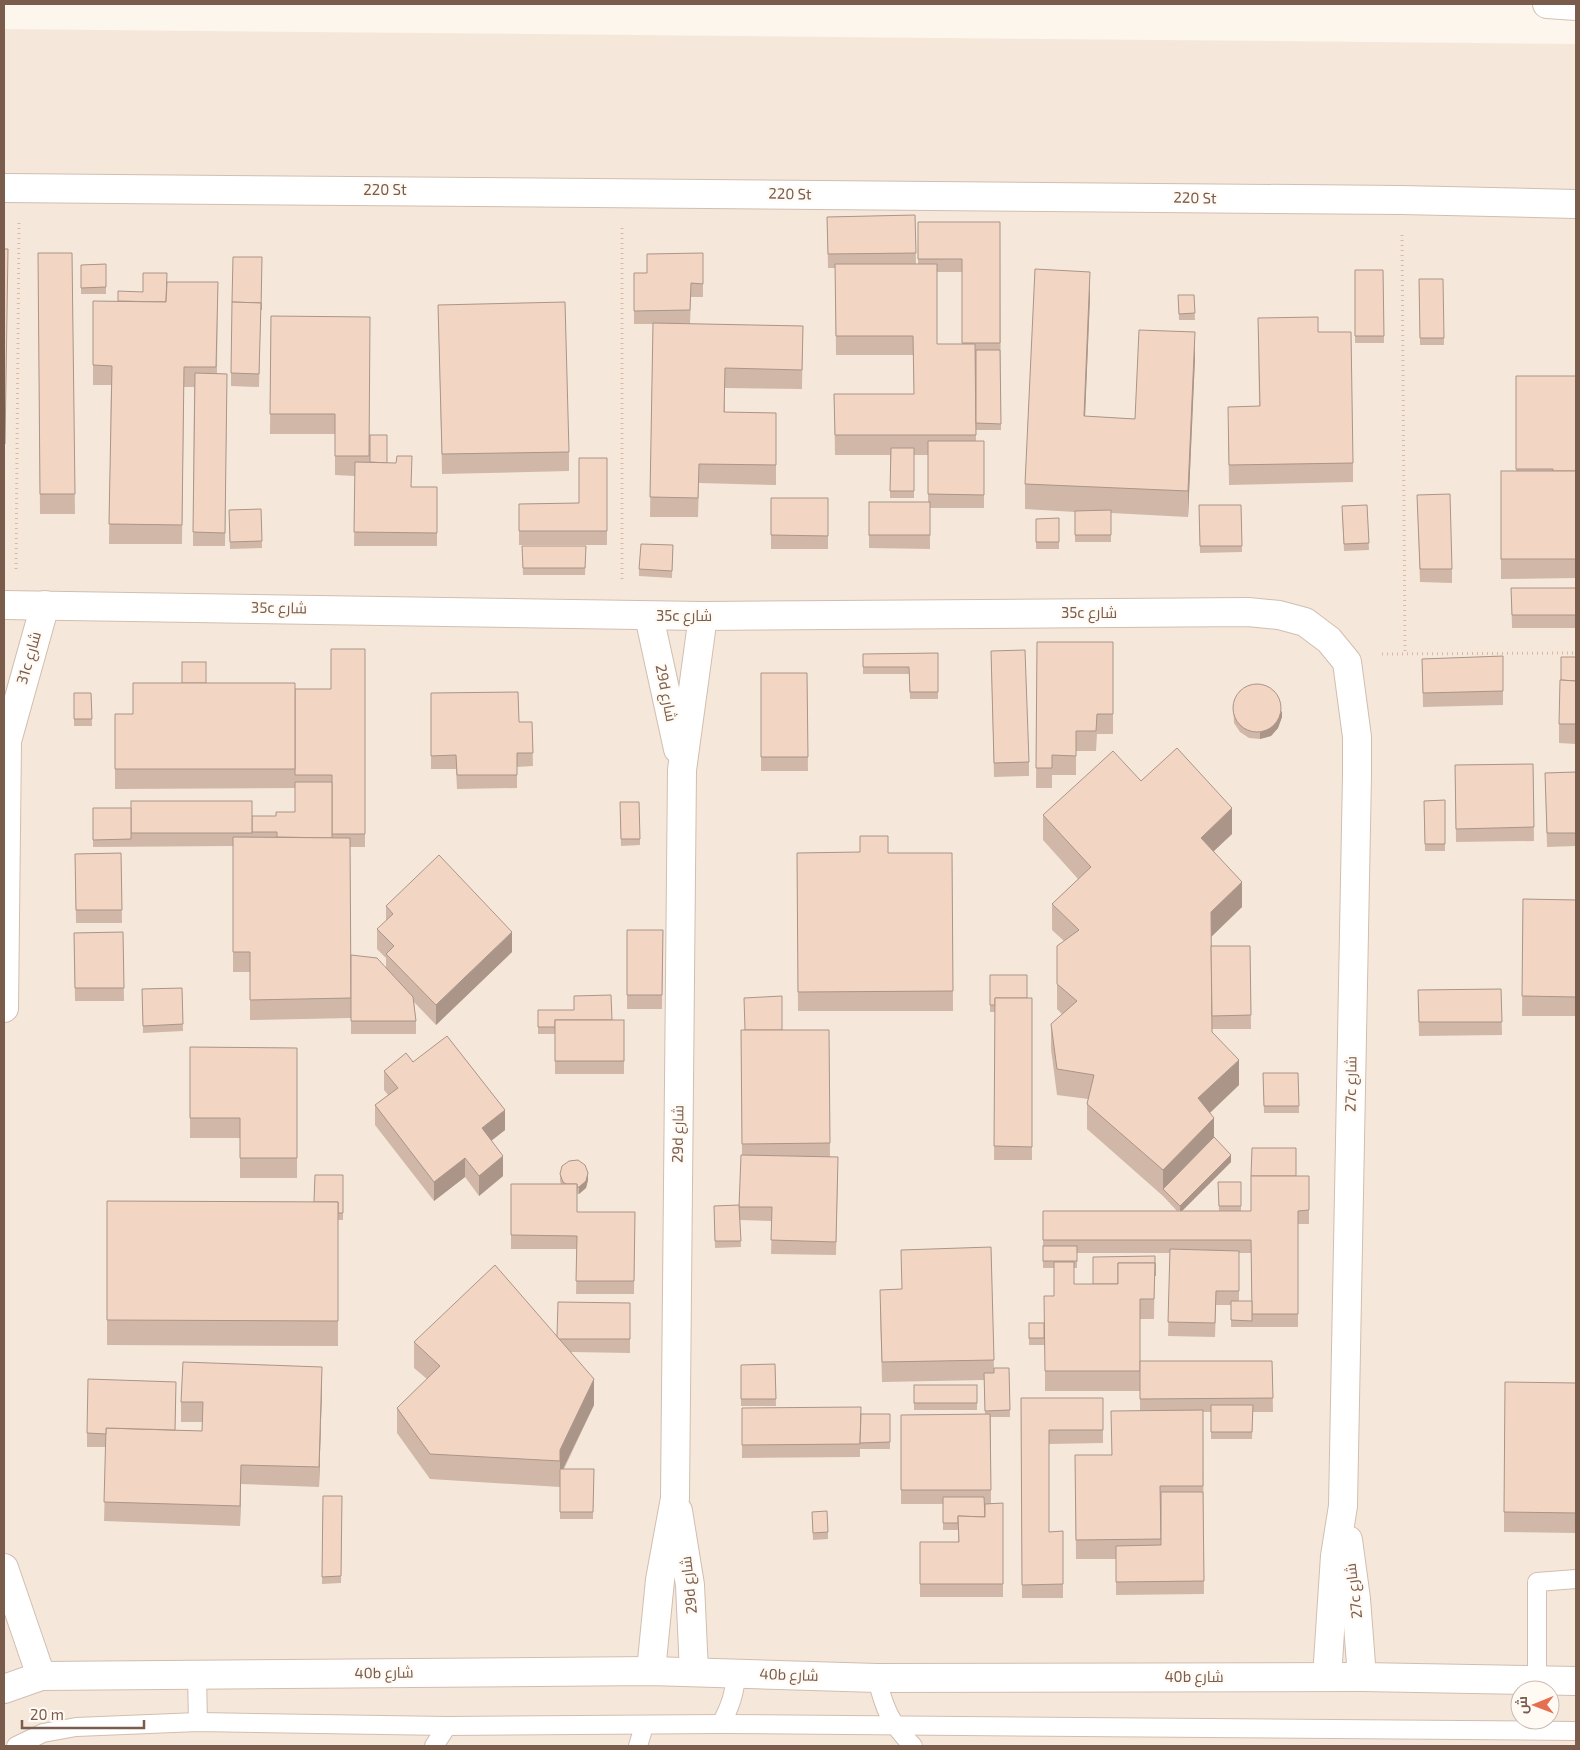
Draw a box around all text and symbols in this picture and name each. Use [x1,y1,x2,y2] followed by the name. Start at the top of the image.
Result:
[363,180,407,198] street label: 220 St
[768,184,812,202] street label: 220 St
[1173,188,1217,206] street label: 220 St
[251,598,307,619] street label: 35c شارع
[1061,603,1117,624] street label: 35c شارع
[656,606,712,627] street label: 35c شارع
[12,629,47,687] street label: 31c شارع
[650,663,681,724] street label: 29d شارع
[1341,1056,1362,1112] street label: 27c شارع
[667,1105,690,1163] street label: 29d شارع
[676,1555,703,1615] street label: 29d شارع
[1341,1562,1368,1620] street label: 27c شارع
[354,1662,414,1685] street label: 40b شارع
[759,1664,819,1687] street label: 40b شارع
[1164,1667,1224,1688] street label: 40b شارع
[1510,1680,1560,1730] north arrow
[1513,1696,1531,1714] text: ش
[22,1698,145,1730] scale bar
[30,1705,64,1723] text: 20 m

